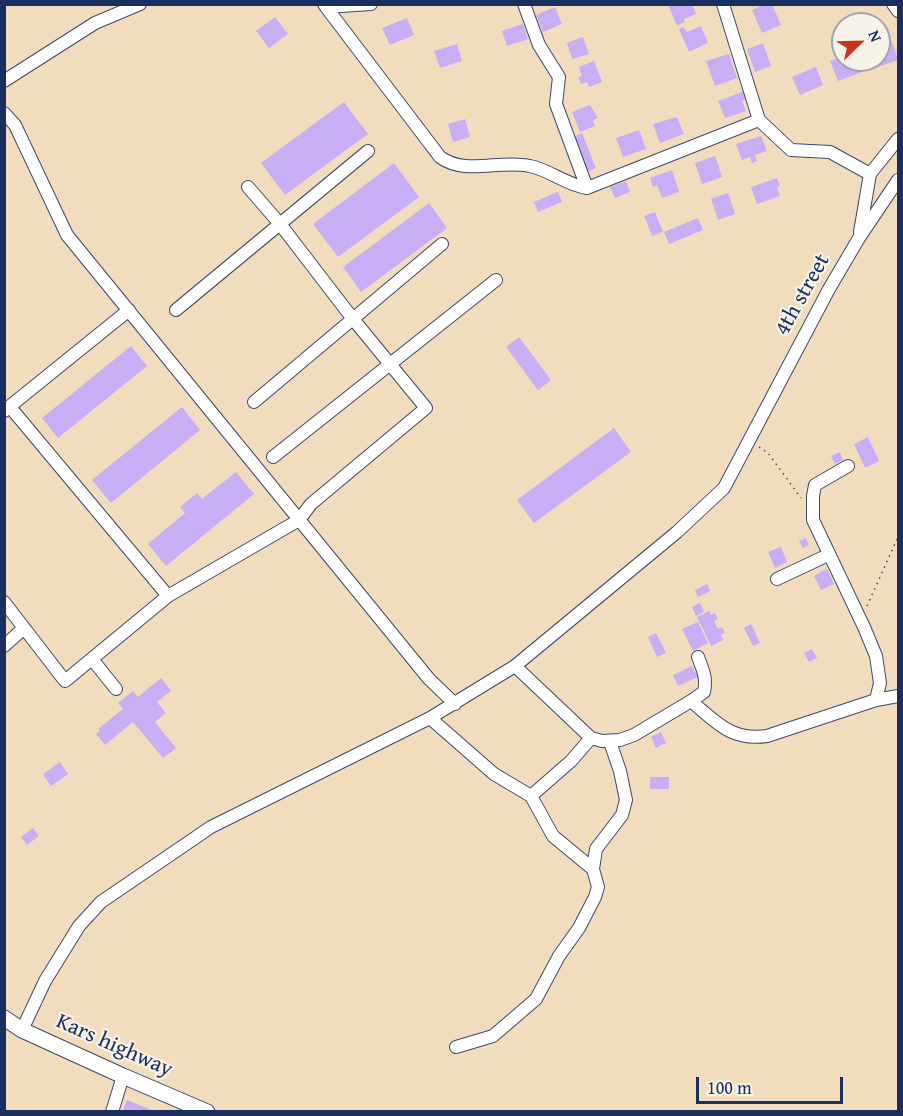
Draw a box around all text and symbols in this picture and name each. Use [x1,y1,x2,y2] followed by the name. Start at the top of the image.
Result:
[831,12,891,72] north arrow
[863,26,889,45] text: N
[770,250,836,340] street label: 4th street
[52,1009,176,1083] street label: Kars highway
[699,1065,846,1103] scale bar
[707,1074,752,1101] text: 100 m

